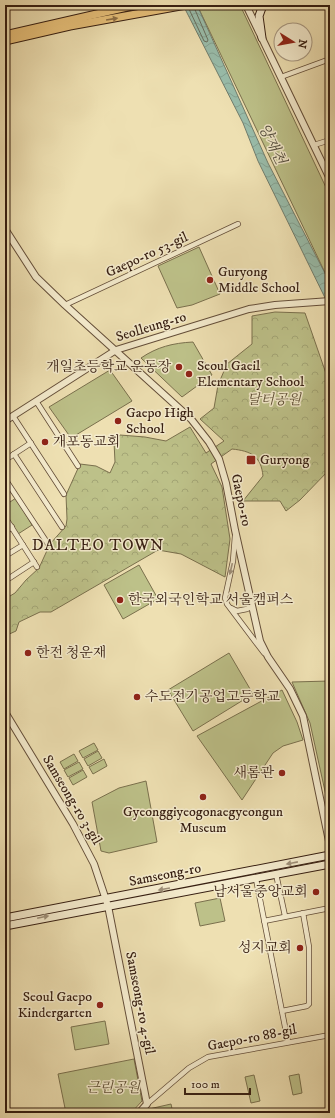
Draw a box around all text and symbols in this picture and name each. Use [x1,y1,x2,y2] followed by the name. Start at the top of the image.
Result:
[106,16,118,22] one-way arrow
[273,22,313,62] north arrow
[294,38,310,49] text: N
[254,120,291,169] water label: 양재천
[103,228,192,282] street label: Gaepo-ro 53-gil
[218,263,301,297] place label: Guryong Middle School
[205,275,215,285] marker: Guryong Middle School
[114,308,189,346] street label: Seolleung-ro
[197,357,305,391] place label: Seoul Gaeil Elementary School
[46,358,171,376] place label: 개일초등학교 운동장
[174,362,184,372] marker: 개일초등학교 운동장
[184,369,194,379] marker: Seoul Gaeil Elementary School
[247,391,303,409] park label: 달터공원
[126,404,195,438] place label: Gaepo High School
[113,416,123,426] marker: Gaepo High School
[53,433,121,451] place label: 개포동교회
[40,437,50,447] marker: 개포동교회
[260,451,309,469] place label: Guryong
[245,454,257,466] marker: Guryong
[227,472,255,528] street label: Gaepo-ro
[32,535,164,555] district label: DALTEO TOWN
[228,563,234,575] one-way arrow
[128,591,294,609] place label: 한국외국인학교 서울캠퍼스
[115,595,125,605] marker: 한국외국인학교 서울캠퍼스
[36,644,107,662] place label: 한전 청운재
[23,648,33,658] marker: 한전 청운재
[145,688,281,706] place label: 수도전기공업고등학교
[132,692,142,702] marker: 수도전기공업고등학교
[38,752,106,849] street label: Samseong-ro 3-gil
[233,764,274,782] place label: 새롬관
[277,768,287,778] marker: 새롬관
[198,792,208,802] marker: Gyeonggiyeogonaegyeongun Museum
[123,803,284,837] place label: Gyeonggiyeogonaegyeongun Museum
[127,859,203,891] street label: Samseong-ro
[286,860,298,866] one-way arrow
[213,883,308,901] place label: 남서울중앙교회
[158,886,170,892] one-way arrow
[311,887,321,897] marker: 남서울중앙교회
[37,914,49,920] one-way arrow
[238,939,292,957] place label: 성지교회
[295,943,305,953] marker: 성지교회
[121,950,159,1057] street label: Samseong-ro 4-gil
[18,988,93,1022] place label: Seoul Gaepo Kindergarten
[95,1000,105,1010] marker: Seoul Gaepo Kindergarten
[206,1020,299,1055] street label: Gaepo-ro 88-gil
[185,1070,250,1096] scale bar
[191,1077,220,1092] text: 100 m
[86,1079,142,1097] park label: 근린공원

